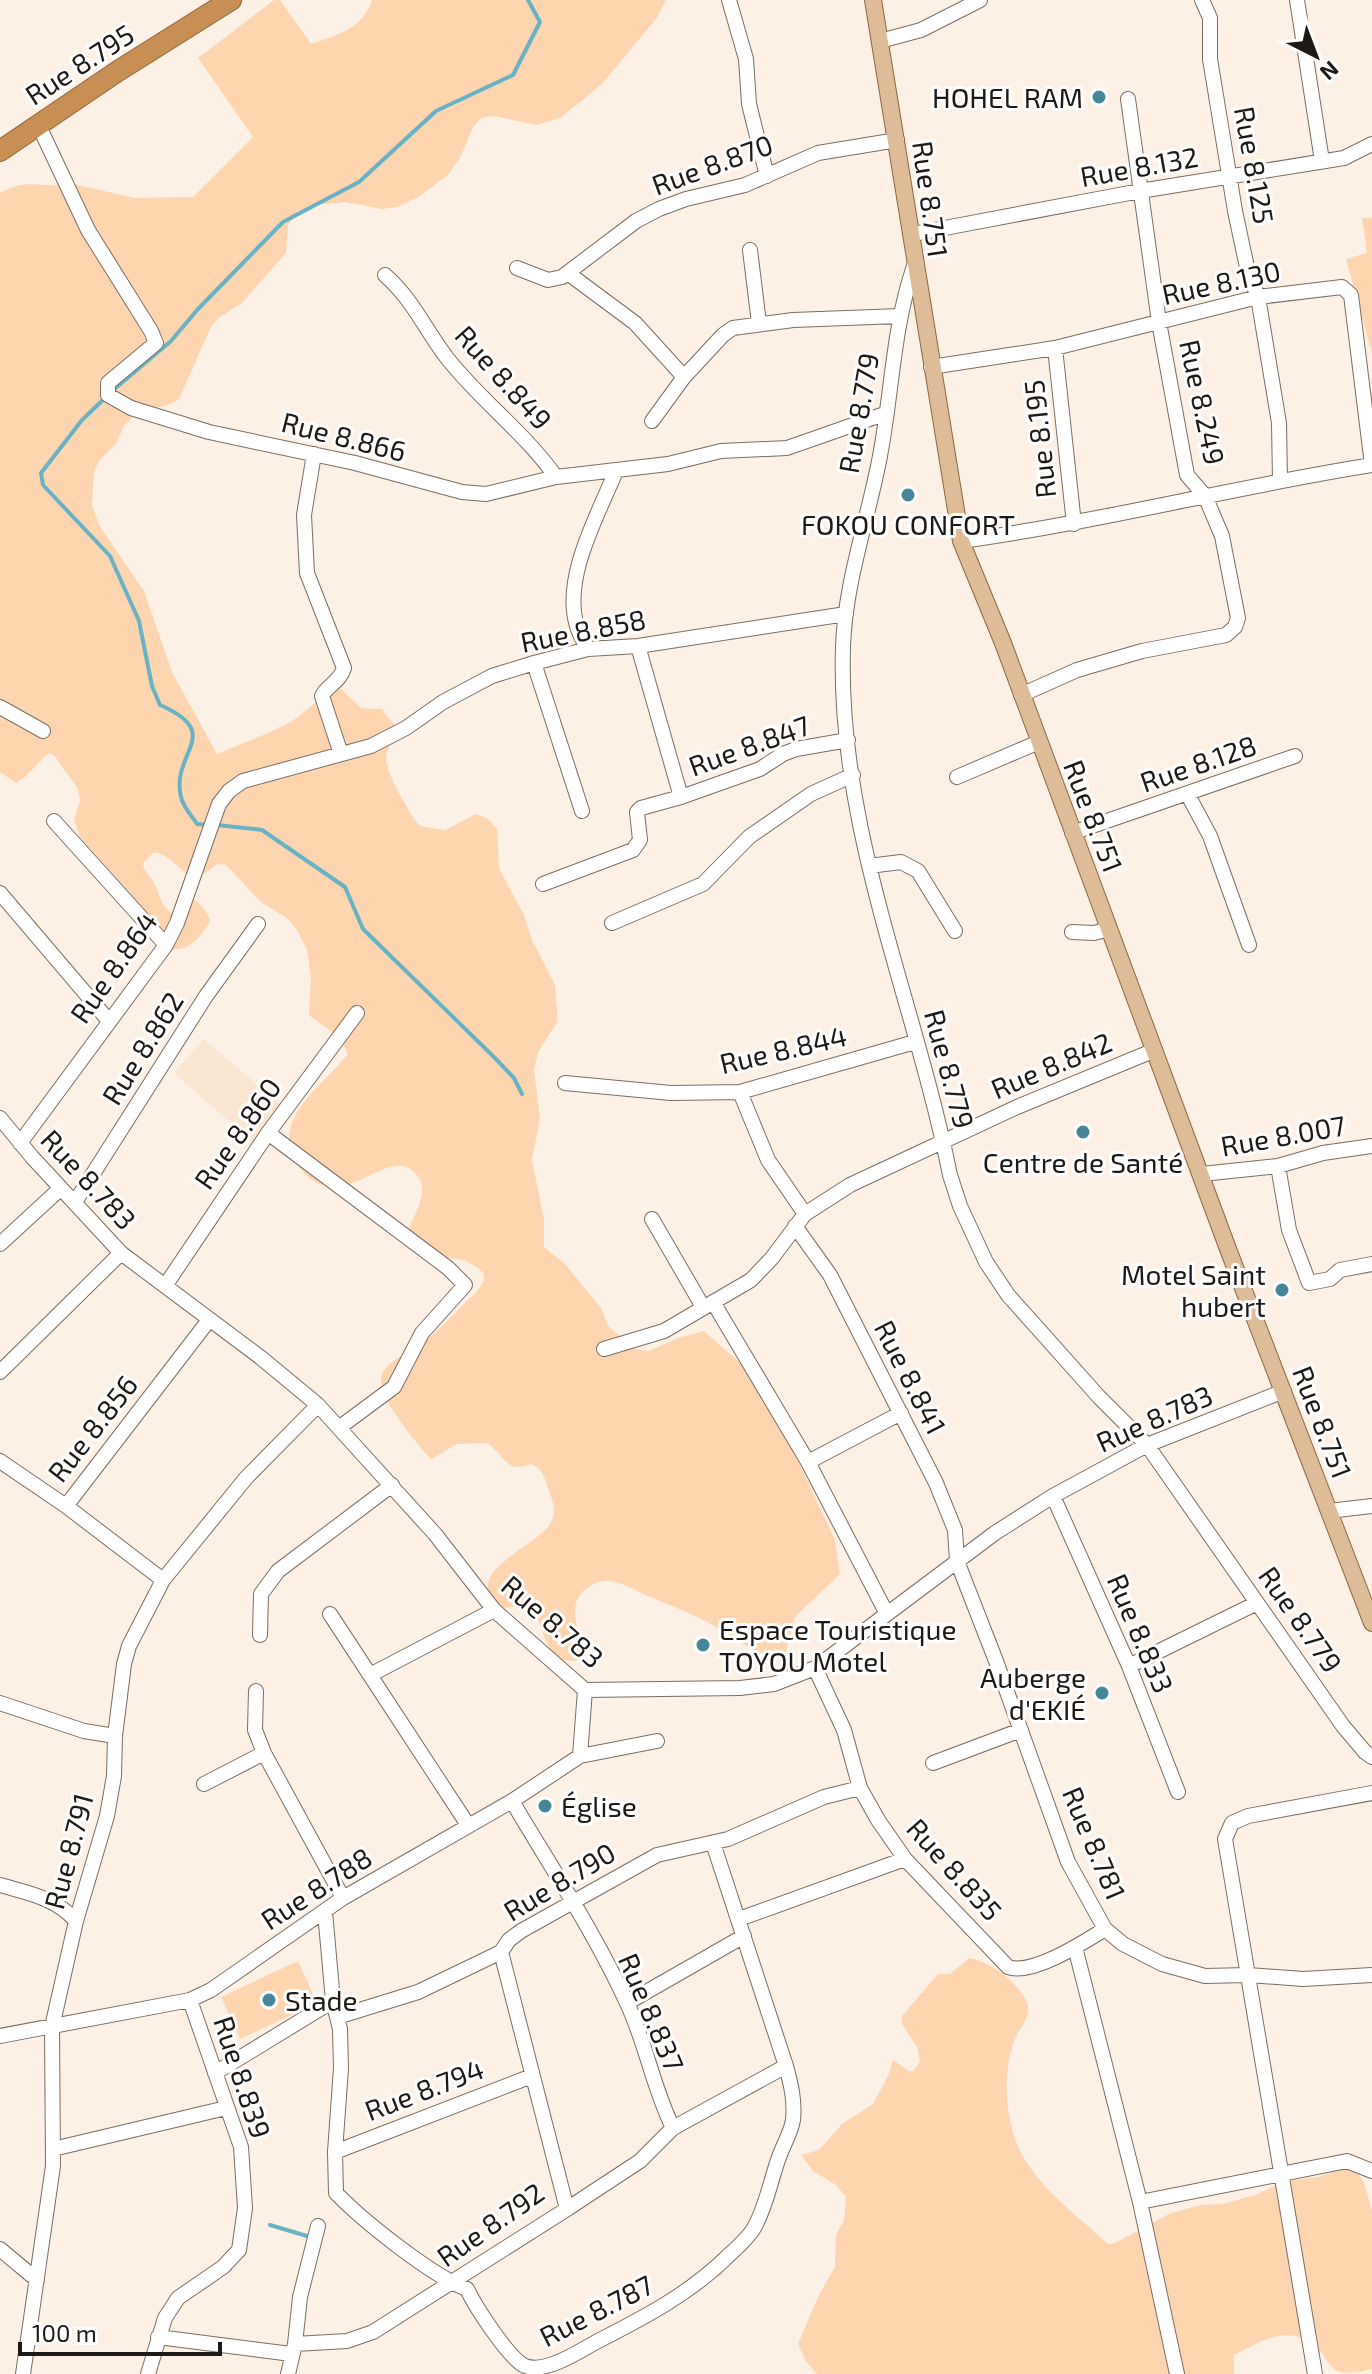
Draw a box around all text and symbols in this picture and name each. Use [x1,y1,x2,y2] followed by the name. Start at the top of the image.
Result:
[18,16,140,112] street label: Rue 8.795
[1276,16,1356,96] north arrow
[1315,57,1345,87] text: N
[932,80,1083,114] place label: HOHEL RAM
[1090,88,1108,106] marker: HOHEL RAM
[1228,104,1282,226] street label: Rue 8.125
[647,126,777,202] street label: Rue 8.870
[906,138,956,260] street label: Rue 8.751
[1077,139,1201,193] street label: Rue 8.132
[1159,253,1283,311] street label: Rue 8.130
[448,318,560,436] street label: Rue 8.849
[1173,336,1233,468] street label: Rue 8.249
[831,350,885,476] street label: Rue 8.779
[1016,378,1062,500] street label: Rue 8.195
[278,404,410,468] street label: Rue 8.866
[899,486,917,504] marker: FOKOU CONFORT
[801,507,1015,541] place label: FOKOU CONFORT
[517,601,649,659] street label: Rue 8.858
[684,707,814,783] street label: Rue 8.847
[1135,727,1261,799] street label: Rue 8.128
[1057,755,1131,877] street label: Rue 8.751
[62,905,164,1029] street label: Rue 8.864
[94,985,190,1111] street label: Rue 8.862
[918,1006,982,1132] street label: Rue 8.779
[716,1018,850,1080] street label: Rue 8.844
[985,1024,1117,1106] street label: Rue 8.842
[186,1071,288,1195] street label: Rue 8.860
[1218,1107,1348,1163] street label: Rue 8.007
[34,1122,144,1236] street label: Rue 8.783
[1074,1123,1092,1141] marker: Centre de Santé
[983,1145,1183,1179] place label: Centre de Santé
[1121,1257,1266,1323] place label: Motel Saint hubert
[1273,1281,1291,1299] marker: Motel Saint hubert
[868,1314,954,1440] street label: Rue 8.841
[1286,1361,1360,1483] street label: Rue 8.751
[40,1368,144,1488] street label: Rue 8.856
[1091,1377,1217,1459] street label: Rue 8.783
[1252,1559,1350,1679] street label: Rue 8.779
[495,1568,611,1674] street label: Rue 8.783
[1101,1568,1181,1698] street label: Rue 8.833
[719,1612,957,1678] place label: Espace Touristique TOYOU Motel
[694,1636,712,1654] marker: Espace Touristique TOYOU Motel
[980,1660,1086,1726] place label: Auberge d'EKIÉ
[1093,1684,1111,1702] marker: Auberge d'EKIÉ
[1056,1781,1134,1905] street label: Rue 8.781
[36,1789,100,1913] street label: Rue 8.791
[561,1789,637,1823] place label: Église
[536,1797,554,1815] marker: Église
[900,1811,1010,1927] street label: Rue 8.835
[497,1834,621,1928] street label: Rue 8.790
[254,1840,378,1936] street label: Rue 8.788
[612,1948,692,2076] street label: Rue 8.837
[285,1983,358,2017] place label: Stade
[260,1991,278,2009] marker: Stade
[207,2012,279,2142] street label: Rue 8.839
[360,2051,488,2127] street label: Rue 8.794
[430,2175,550,2273] street label: Rue 8.792
[534,2267,658,2353] street label: Rue 8.787
[20,2306,220,2356] scale bar
[32,2318,97,2347] text: 100 m

